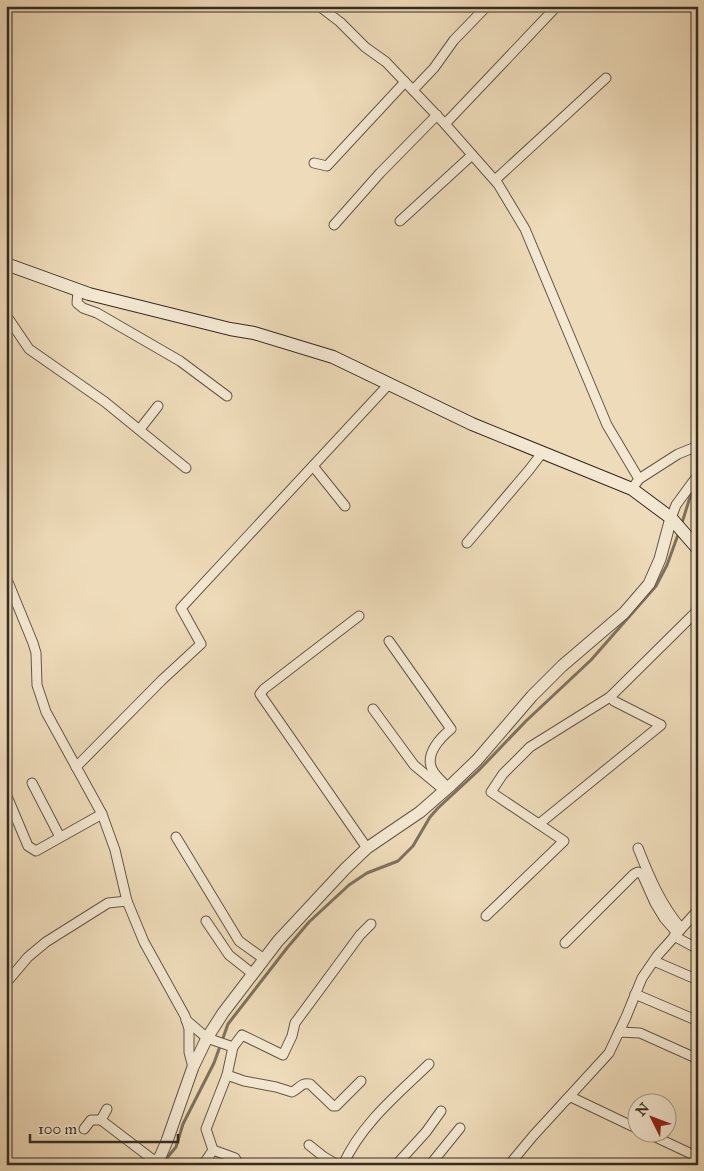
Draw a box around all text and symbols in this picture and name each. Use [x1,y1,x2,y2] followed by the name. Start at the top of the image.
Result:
[626,1094,676,1144] north arrow
[632,1099,653,1120] text: N
[30,1111,178,1143] scale bar
[38,1120,78,1138] text: 100 m

